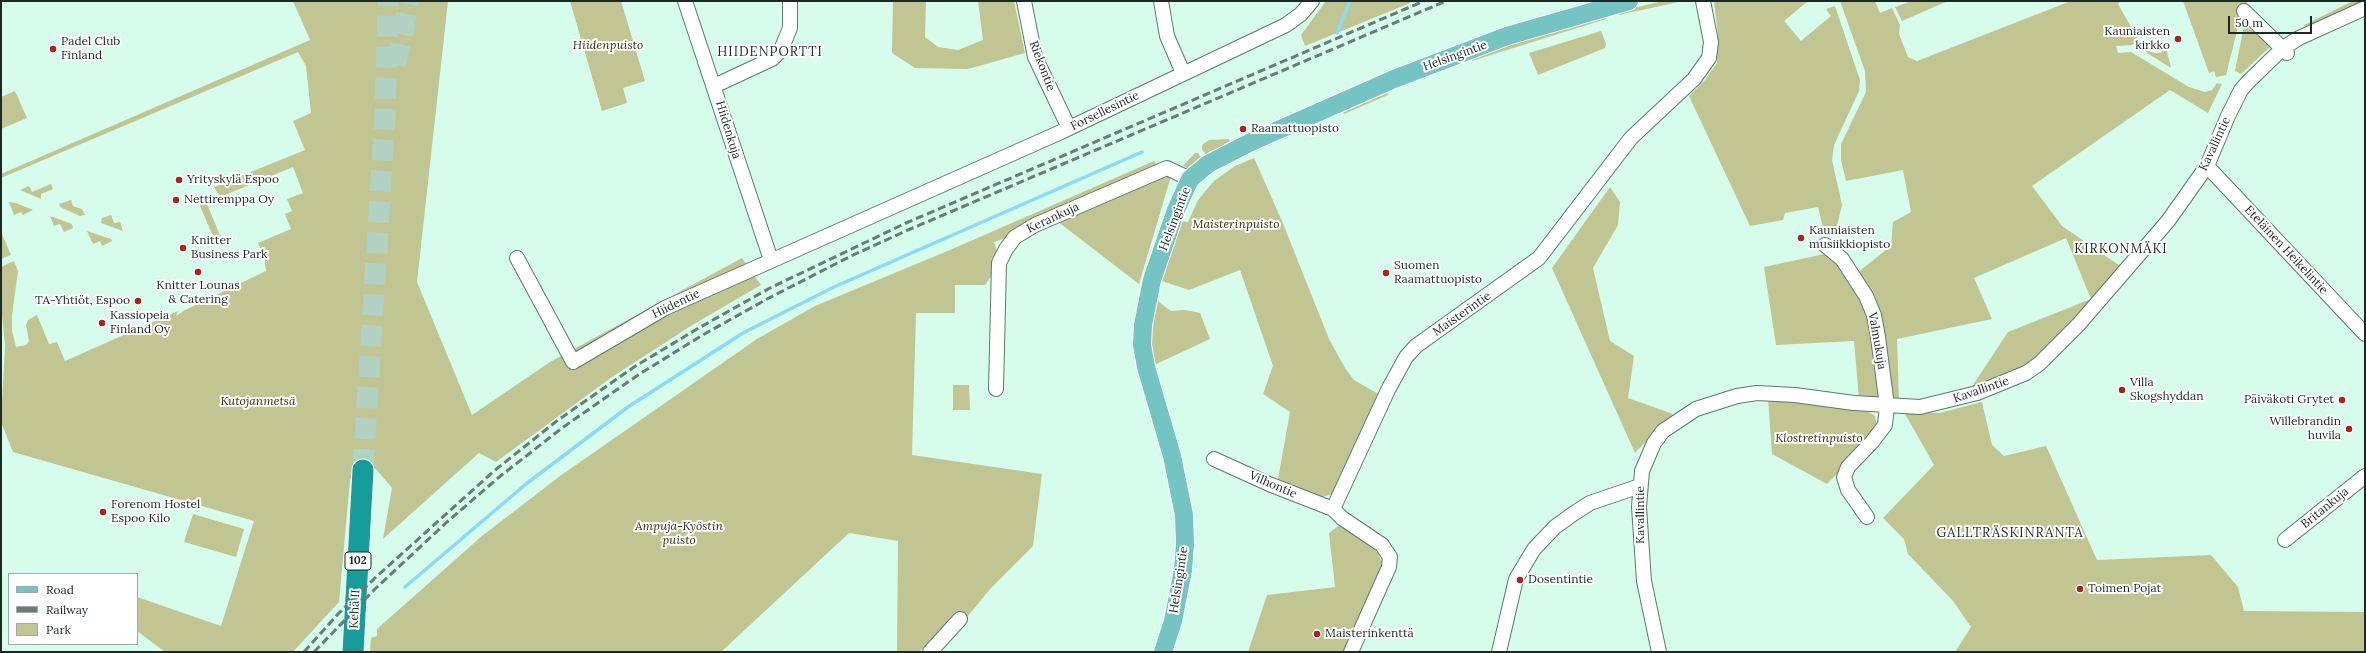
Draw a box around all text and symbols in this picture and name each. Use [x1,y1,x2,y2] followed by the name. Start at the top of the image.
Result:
[2230,8,2314,34] scale bar
[2235,15,2263,30] text: 50 m
[2104,25,2170,53] place label: Kauniaisten kirkko
[2173,34,2183,44] marker: Kauniaisten kirkko
[61,35,120,63] place label: Padel Club Finland
[1421,38,1489,74] street label: Helsingintie
[573,39,643,53] park label: Hiidenpuisto
[1026,39,1058,93] street label: Riekontie
[48,44,58,54] marker: Padel Club Finland
[717,44,823,60] district label: HIIDENPORTTI
[1068,88,1142,134] street label: Forsellesintie
[712,99,744,161] street label: Hiidenkuja
[2196,115,2234,173] street label: Kavallintie
[1251,122,1339,136] place label: Raamattuopisto
[1238,124,1248,134] marker: Raamattuopisto
[187,173,279,187] place label: Yrityskylä Espoo
[174,175,184,185] marker: Yrityskylä Espoo
[1156,185,1194,253] street label: Helsingintie
[184,193,274,207] place label: Nettiremppa Oy
[171,195,181,205] marker: Nettiremppa Oy
[1025,200,1081,236] street label: Kerankuja
[2241,203,2331,297] street label: Eteläinen Heikelintie
[1193,218,1279,232] park label: Maisterinpuisto
[1809,224,1890,252] place label: Kauniaisten musiikkiopisto
[1796,233,1806,243] marker: Kauniaisten musiikkiopisto
[191,234,267,262] place label: Knitter Business Park
[2074,241,2168,257] district label: KIRKONMÄKI
[178,243,188,253] marker: Knitter Business Park
[1394,259,1482,287] place label: Suomen Raamattuopisto
[193,267,203,277] marker: Knitter Lounas & Catering
[1381,268,1391,278] marker: Suomen Raamattuopisto
[156,279,240,307] place label: Knitter Lounas & Catering
[650,286,702,322] street label: Hiidentie
[1430,289,1494,339] street label: Maisterintie
[35,294,130,308] place label: TA-Yhtiöt, Espoo
[133,296,143,306] marker: TA-Yhtiöt, Espoo
[110,309,170,337] place label: Kassiopeia Finland Oy
[1865,311,1889,371] street label: Valmukuja
[97,318,107,328] marker: Kassiopeia Finland Oy
[1951,374,2011,406] street label: Kavallintie
[2130,376,2204,404] place label: Villa Skogshyddan
[2117,385,2127,395] marker: Villa Skogshyddan
[2244,393,2334,407] place label: Päiväkoti Grytet
[220,395,296,409] park label: Kutojanmetsä
[2337,395,2347,405] marker: Päiväkoti Grytet
[2269,415,2341,443] place label: Willebrandin huvila
[2344,424,2354,434] marker: Willebrandin huvila
[1775,432,1863,446] park label: Klostretinpuisto
[1247,469,1299,501] street label: Vilhontie
[2298,484,2352,532] street label: Britankuja
[1634,486,1648,544] street label: Kavallintie
[111,498,200,526] place label: Forenom Hostel Espoo Kilo
[98,507,108,517] marker: Forenom Hostel Espoo Kilo
[635,520,723,548] park label: Ampuja-Kyöstin puisto
[1936,525,2084,541] district label: GALLTRÄSKINRANTA
[1167,546,1191,614] street label: Helsingintie
[345,552,371,570] road number: 102
[8,573,138,645] legend
[1528,573,1593,587] place label: Dosentintie
[1515,575,1525,585] marker: Dosentintie
[46,582,74,597] text: Road
[2088,582,2161,596] place label: Toimen Pojat
[2075,584,2085,594] marker: Toimen Pojat
[347,589,363,629] street label: Kehä II
[46,602,88,617] text: Railway
[46,622,71,637] text: Park
[1325,627,1414,641] place label: Maisterinkenttä
[1312,629,1322,639] marker: Maisterinkenttä

